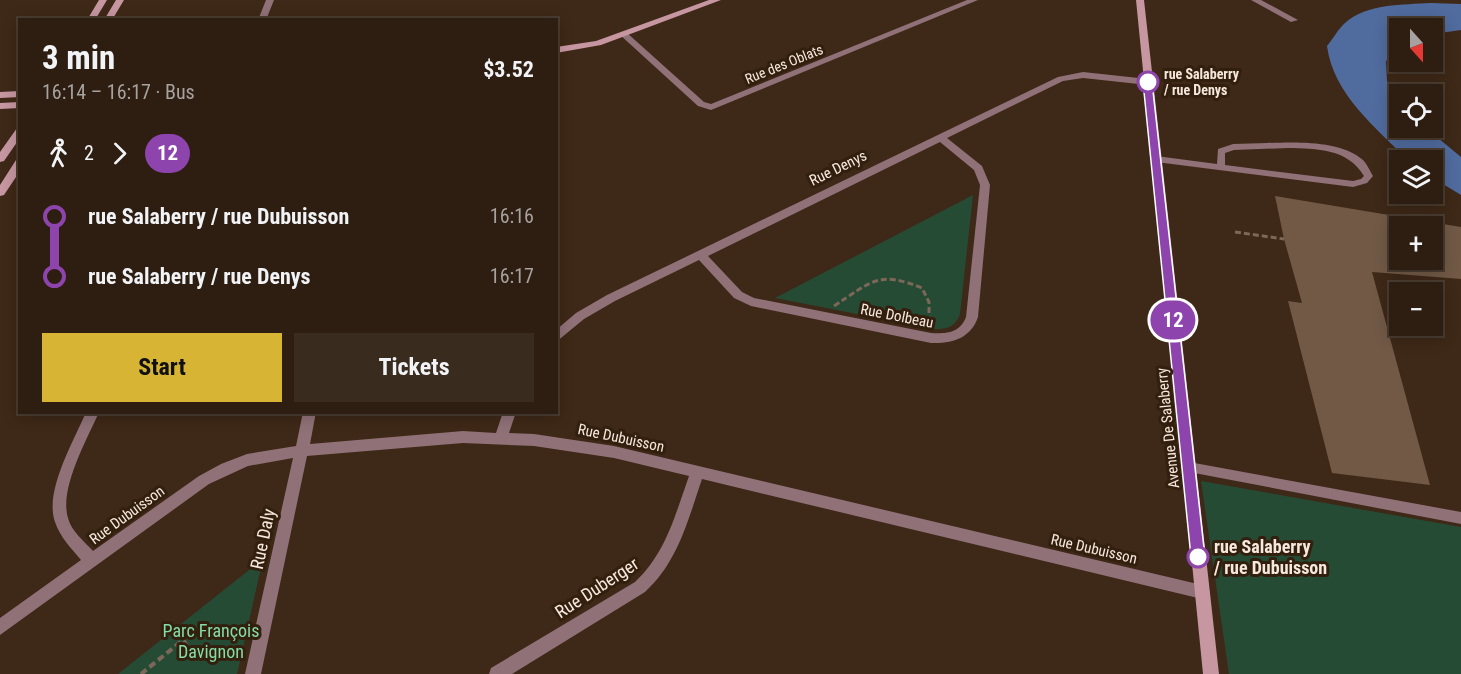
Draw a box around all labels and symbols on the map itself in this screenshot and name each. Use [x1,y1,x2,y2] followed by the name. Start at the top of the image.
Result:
[1389,18,1443,72] north arrow
[743,41,825,87] street label: Rue des Oblats
[1164,66,1240,98] place label: rue Salaberry / rue Denys
[1137,71,1159,93] marker: rue Salaberry / rue Denys
[806,146,870,190] street label: Rue Denys
[859,300,935,332] street label: Rue Dolbeau
[1146,300,1200,340] line badge: 12
[1153,367,1183,489] street label: Avenue De Salaberry
[576,420,666,456] street label: Rue Dubuisson
[86,482,168,548] street label: Rue Dubuisson
[246,506,279,571] street label: Rue Daly
[1049,530,1139,568] street label: Rue Dubuisson
[1213,536,1327,578] place label: rue Salaberry / rue Dubuisson
[1187,546,1209,568] marker: rue Salaberry / rue Dubuisson
[551,553,643,622] street label: Rue Duberger
[163,620,259,662] park label: Parc François Davignon

